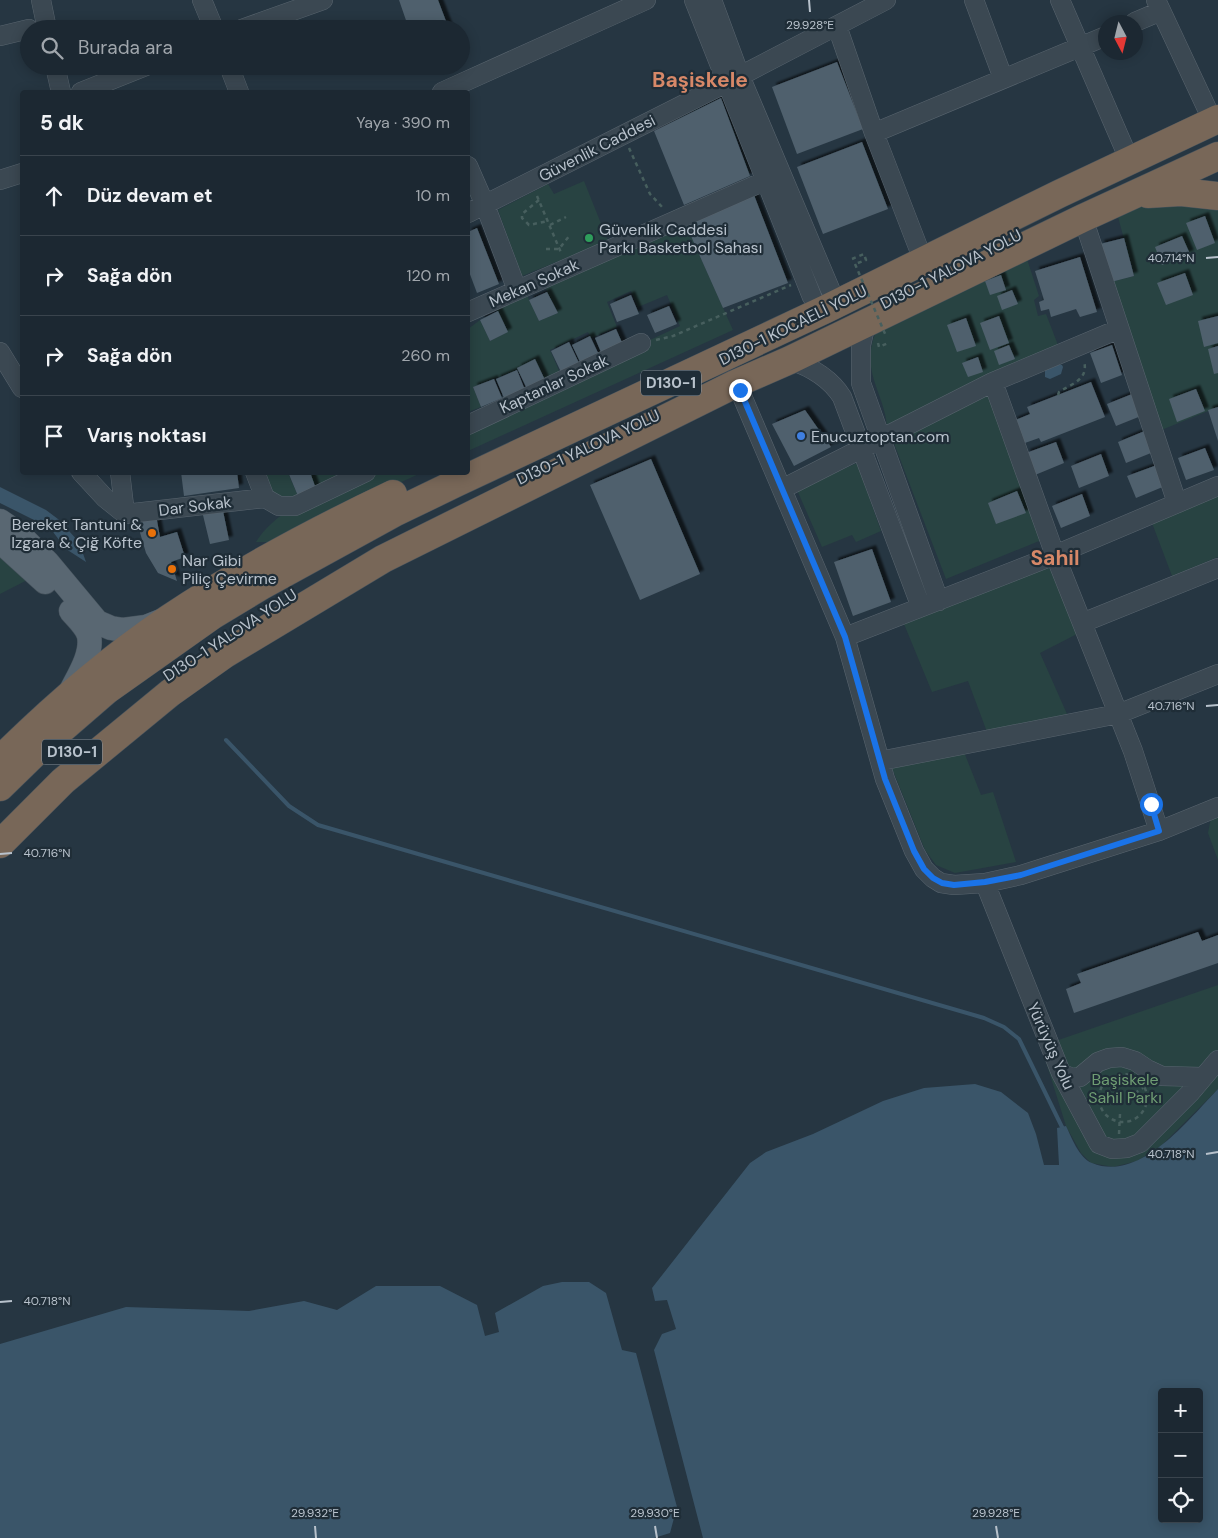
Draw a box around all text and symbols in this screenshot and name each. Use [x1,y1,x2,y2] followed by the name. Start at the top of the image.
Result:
[1098,15,1143,60] north arrow
[786,17,834,33] text: 29.928°E
[20,20,470,75] search box
[38,34,66,62] icon: search
[78,35,173,60] text: Burada ara
[652,66,748,94] district label: Başiskele
[40,109,84,137] text: 5 dk
[535,110,659,186] street label: Güvenlik Caddesi
[356,112,450,133] text: Yaya · 390 m
[40,182,68,210] icon: ahead
[87,183,213,208] text: Düz devam et
[416,185,450,206] text: 10 m
[599,219,762,258] place label: Güvenlik Caddesi Parkı Basketbol Sahası
[877,224,1025,314] street label: D130-1 YALOVA YOLU
[583,232,595,244] marker: Güvenlik Caddesi Parkı Basketbol Sahası
[1148,250,1194,266] text: 40.714°N
[486,254,582,312] street label: Mekan Sokak
[40,262,68,290] icon: right
[87,263,172,288] text: Sağa dön
[406,265,450,286] text: 120 m
[716,280,870,370] street label: D130-1 KOCAELİ YOLU
[40,342,68,370] icon: right
[87,343,172,368] text: Sağa dön
[401,345,450,366] text: 260 m
[496,350,612,418] street label: Kaptanlar Sokak
[641,370,701,396] road number: D130-1
[729,379,752,402] route end
[513,405,663,489] street label: D130-1 YALOVA YOLU
[40,422,68,450] icon: arrive
[87,423,207,448] text: Varış noktası
[811,426,950,447] place label: Enucuztoptan.com
[795,430,807,442] marker: Enucuztoptan.com
[157,491,233,521] street label: Dar Sokak
[11,514,142,553] place label: Bereket Tantuni & Izgara & Çiğ Köfte
[146,527,158,539] marker: Bereket Tantuni & Izgara & Çiğ Köfte
[1030,544,1080,572] district label: Sahil
[182,550,277,589] place label: Nar Gibi Piliç Çevirme
[166,563,178,575] marker: Nar Gibi Piliç Çevirme
[159,584,301,686] street label: D130-1 YALOVA YOLU
[1147,698,1195,714] text: 40.716°N
[42,740,102,764] road number: D130-1
[1140,793,1163,816] route start
[23,845,71,861] text: 40.716°N
[1022,999,1080,1093] street label: Yürüyüş Yolu
[1088,1069,1162,1108] park label: Başiskele Sahil Parkı
[1148,1146,1194,1162] text: 40.718°N
[24,1293,70,1309] text: 40.718°N
[1158,1388,1203,1523] map controls
[1158,1388,1203,1433] button: +
[1158,1433,1203,1478] button: −
[1158,1478,1203,1523] button: locate
[291,1505,339,1521] text: 29.932°E
[630,1505,680,1521] text: 29.930°E
[972,1505,1020,1521] text: 29.928°E

